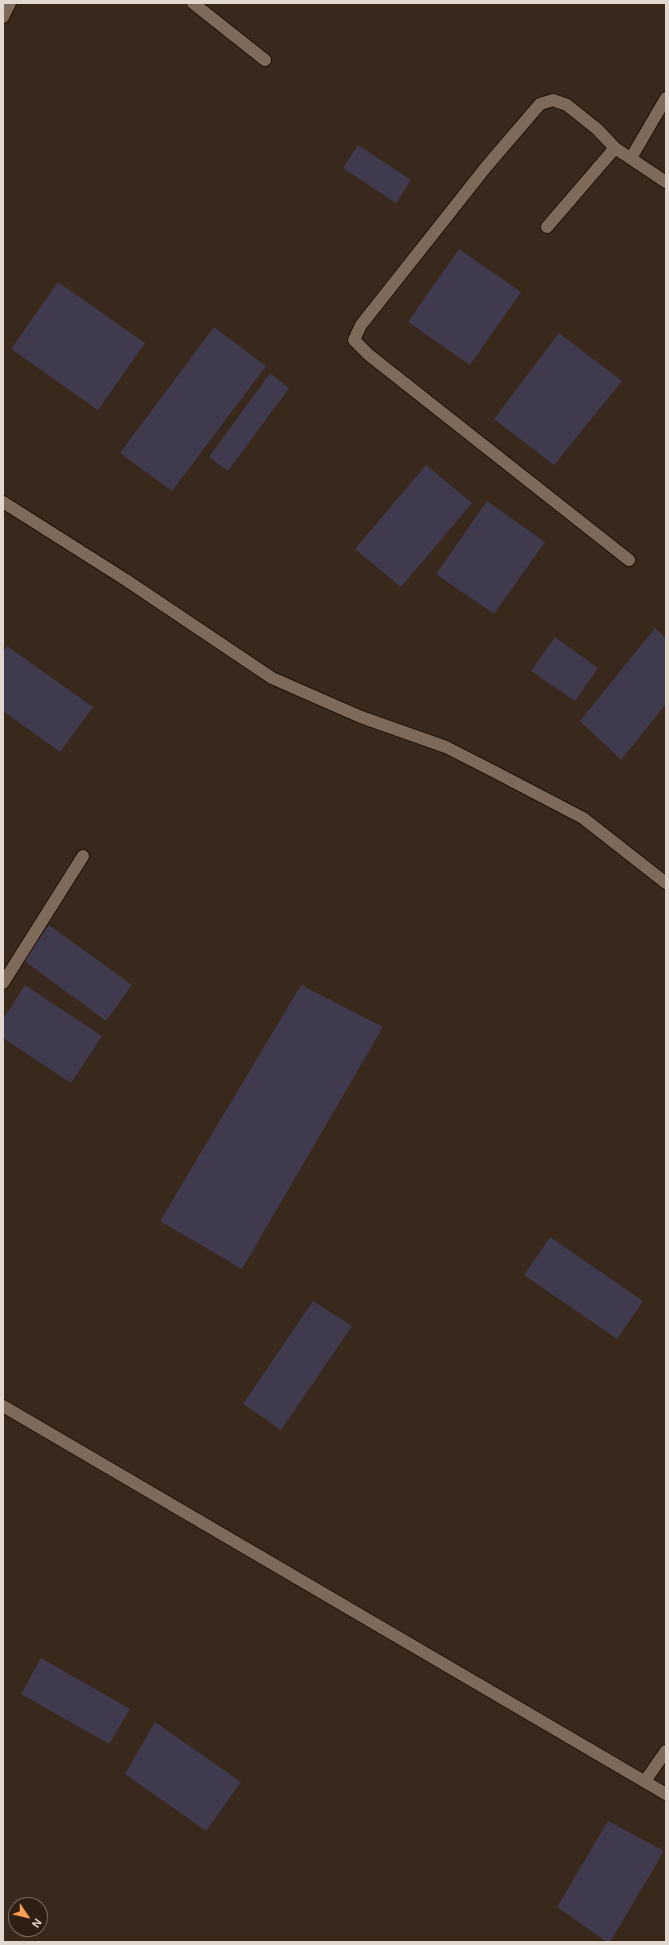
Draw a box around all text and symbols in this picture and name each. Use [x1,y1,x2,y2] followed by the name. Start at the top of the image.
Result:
[8,1897,48,1937] north arrow
[30,1917,44,1930] text: N

